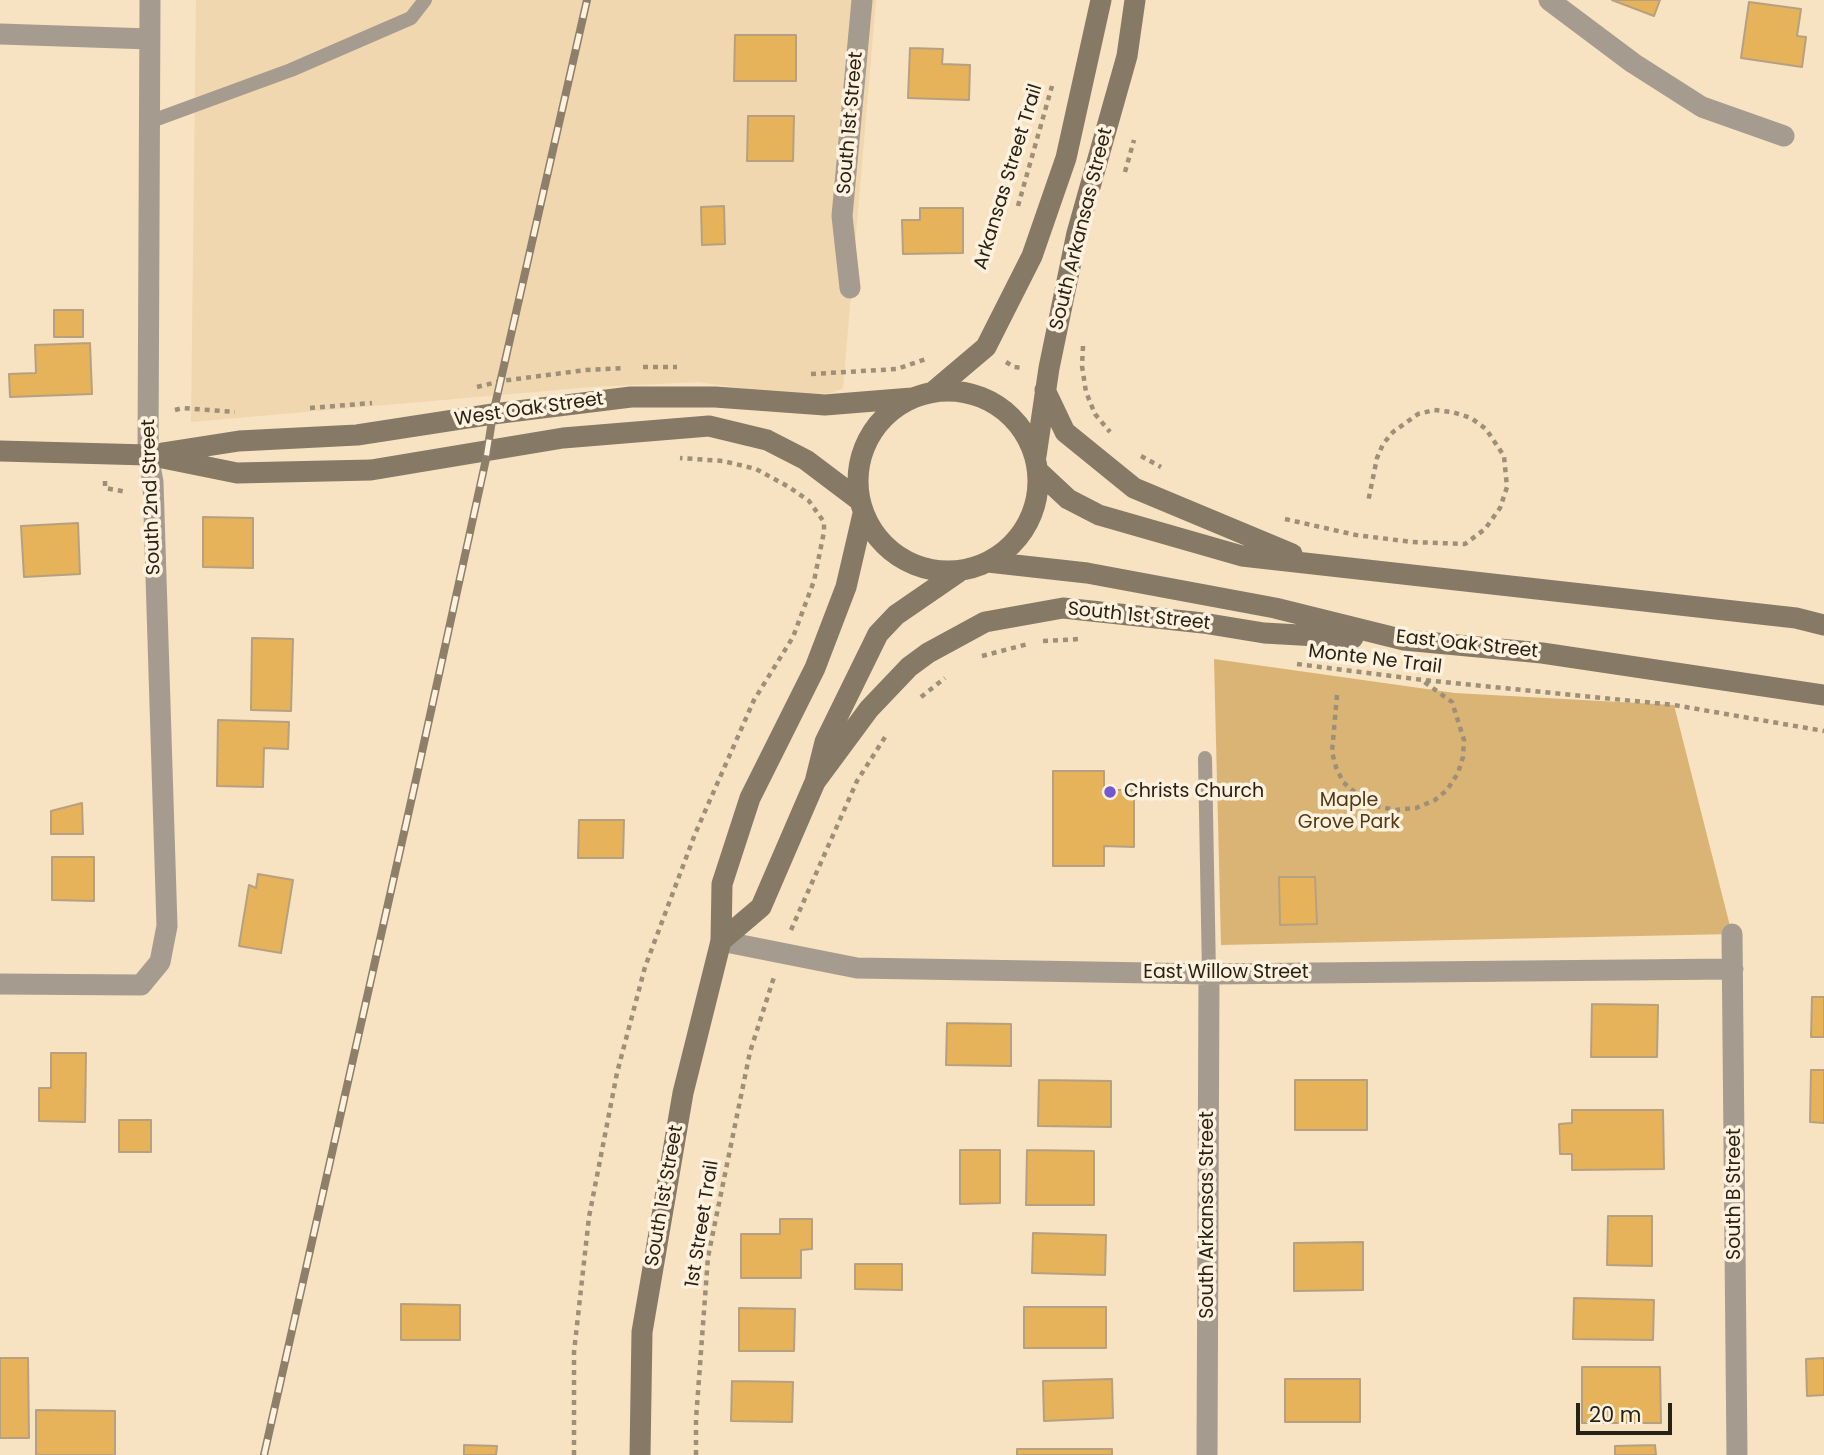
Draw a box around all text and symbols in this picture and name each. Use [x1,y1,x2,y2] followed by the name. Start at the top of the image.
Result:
[833,51,869,195] street label: South 1st Street
[970,82,1048,272] street label: Arkansas Street Trail
[1046,125,1118,333] street label: South Arkansas Street
[453,388,605,432] street label: West Oak Street
[138,419,166,575] street label: South 2nd Street
[1067,598,1211,636] street label: South 1st Street
[1395,626,1539,664] street label: East Oak Street
[1307,641,1443,679] street label: Monte Ne Trail
[1124,781,1264,803] place label: Christs Church
[1102,784,1118,800] marker: Christs Church
[1298,790,1400,834] park label: Maple Grove Park
[1143,962,1309,984] street label: East Willow Street
[1197,1111,1219,1319] street label: South Arkansas Street
[641,1123,689,1269] street label: South 1st Street
[1724,1128,1746,1260] street label: South B Street
[682,1159,724,1289] street label: 1st Street Trail
[1579,1388,1675,1432] scale bar
[1589,1400,1642,1429] text: 20 m

